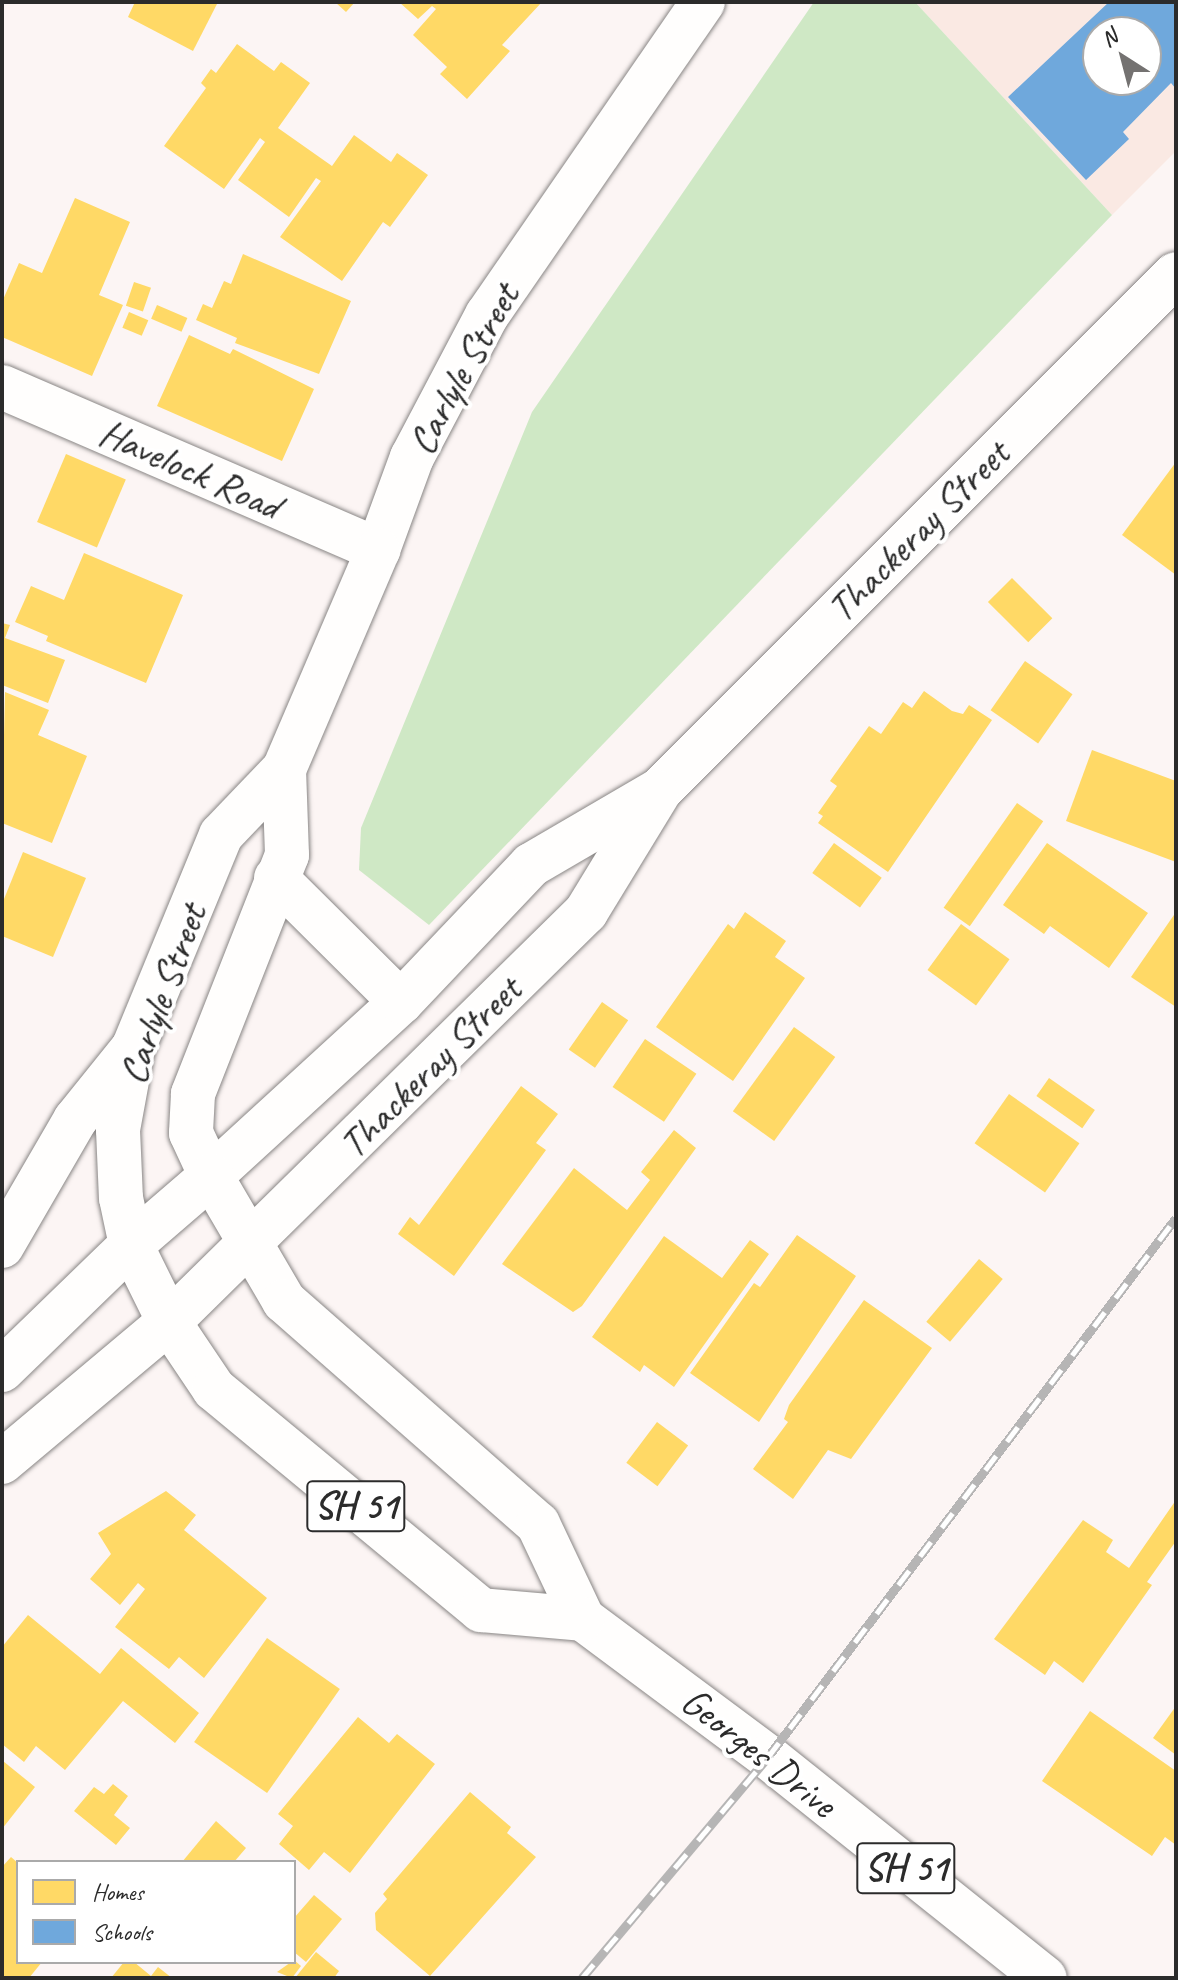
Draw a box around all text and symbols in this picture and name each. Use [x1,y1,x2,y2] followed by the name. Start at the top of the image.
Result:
[1082,16,1162,96] north arrow
[1095,23,1123,54] text: N
[397,275,529,463] street label: Carlyle Street
[92,408,288,530] street label: Havelock Road
[817,430,1019,632] street label: Thackeray Street
[107,898,217,1090] street label: Carlyle Street
[329,966,531,1168] street label: Thackeray Street
[306,1472,406,1540] road number: SH 51
[672,1677,846,1827] street label: Georges Drive
[856,1834,956,1902] road number: SH 51
[16,1860,296,1964] legend
[92,1877,143,1907] text: Homes
[92,1917,152,1947] text: Schools

